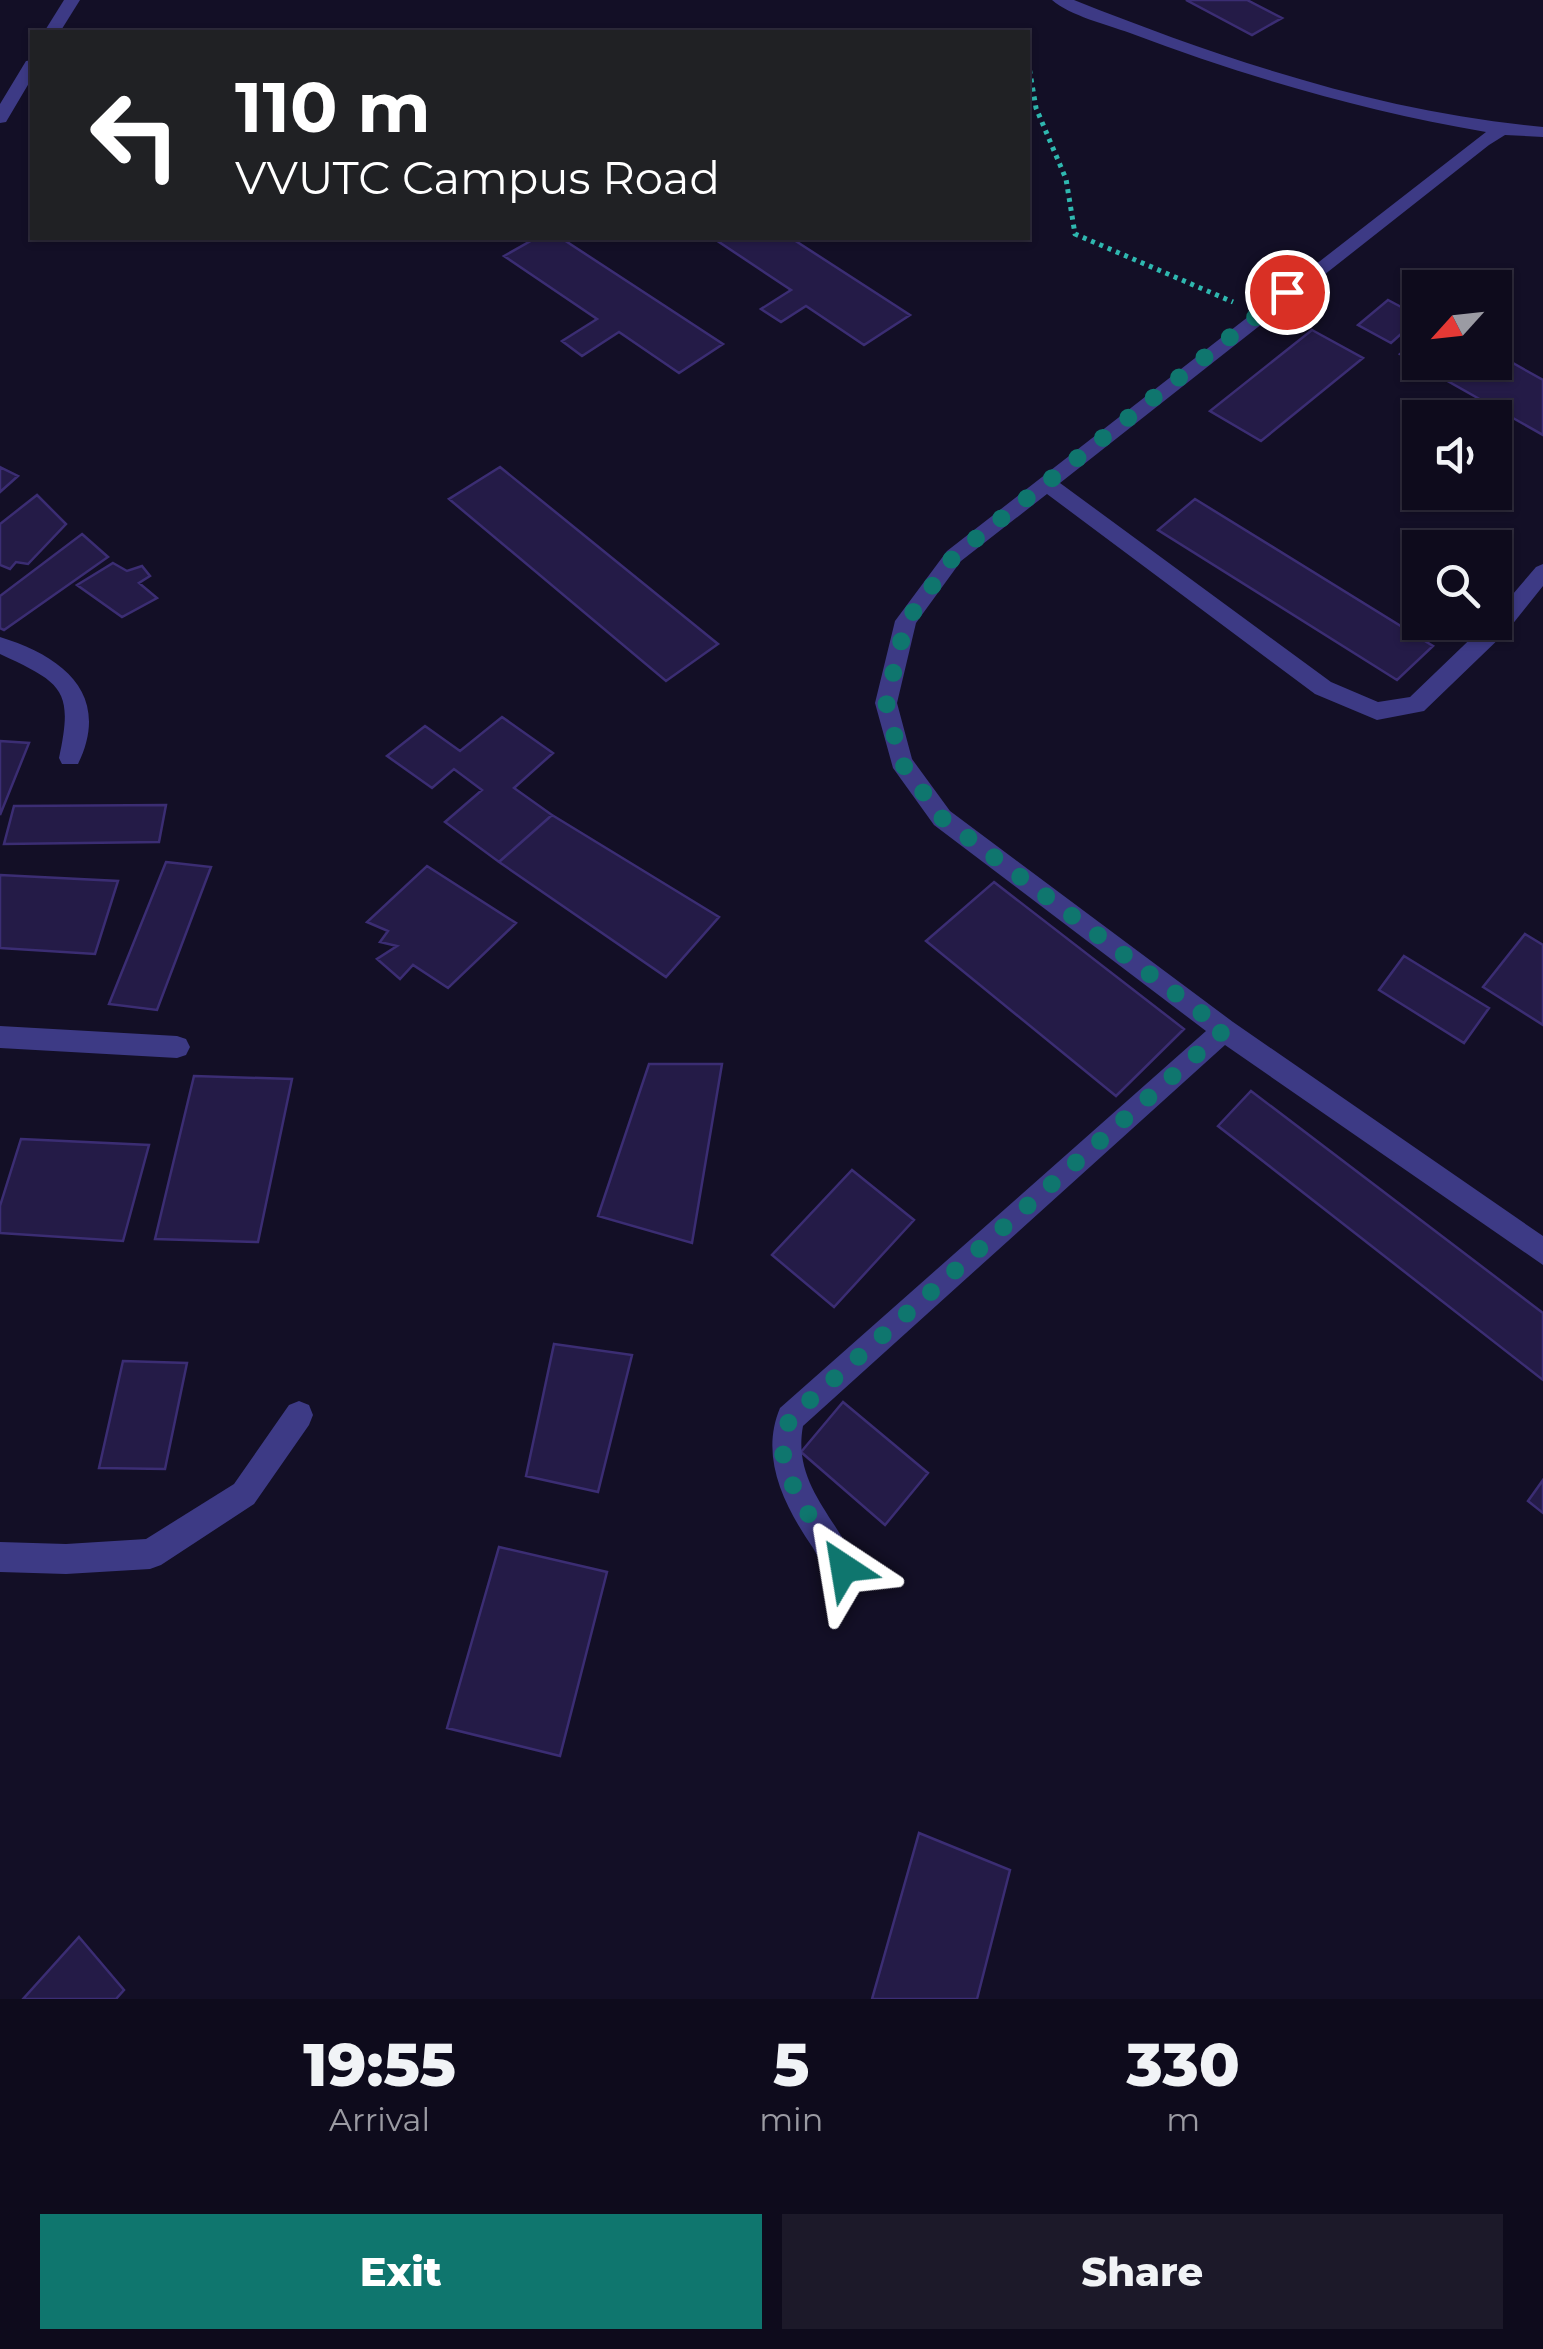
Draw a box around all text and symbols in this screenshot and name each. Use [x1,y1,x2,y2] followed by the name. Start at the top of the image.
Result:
[235,64,431,150] text: 110 m
[70,70,200,200] icon: left
[235,150,720,205] text: VVUTC Campus Road
[1245,250,1330,335] pin
[1260,265,1315,320] icon: arrive
[1402,270,1512,380] north arrow
[1402,270,1512,640] map controls
[1402,400,1512,510] button: sound
[1402,530,1512,640] button: search
[792,1516,896,1620] position arrow
[303,2028,456,2101] text: 19:55
[773,2028,809,2101] text: 5
[1127,2028,1240,2101] text: 330
[329,2100,430,2139] text: Arrival
[759,2100,823,2139] text: min
[1166,2100,1200,2139] text: m
[40,2214,762,2329] button: Exit
[782,2214,1503,2329] button: Share

